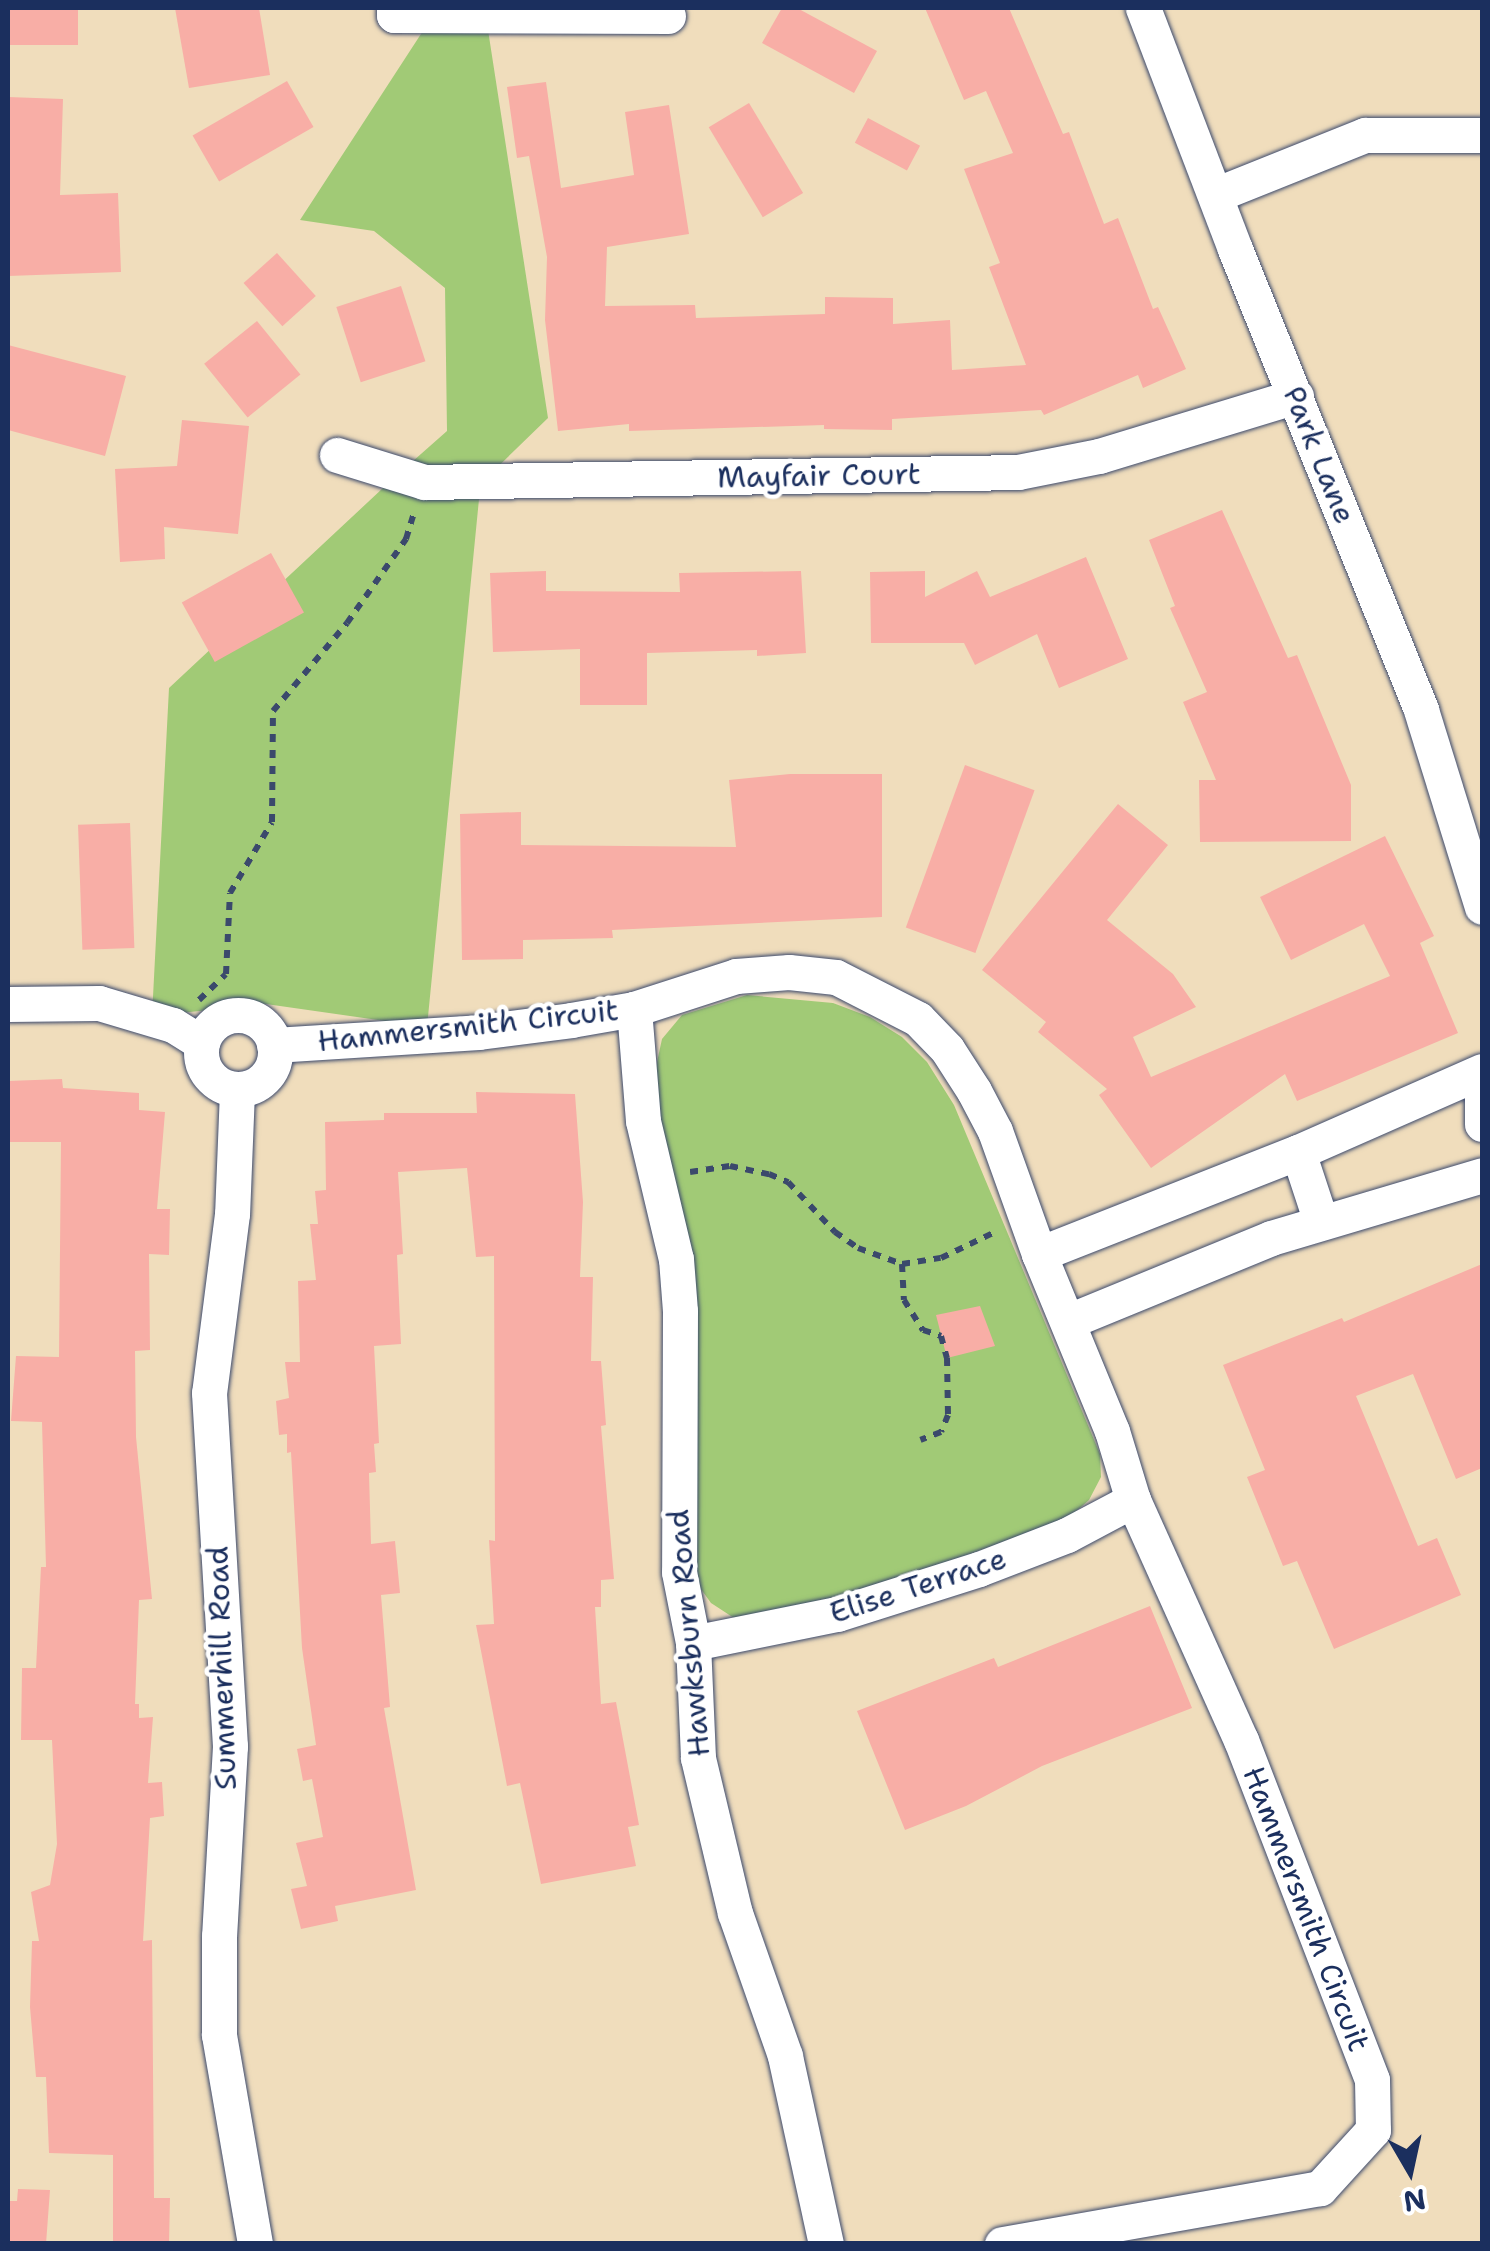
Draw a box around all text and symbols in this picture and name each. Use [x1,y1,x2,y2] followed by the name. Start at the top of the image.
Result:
[1275,381,1363,529] street label: Park Lane
[717,456,921,496] street label: Mayfair Court
[316,992,620,1060] street label: Hammersmith Circuit
[660,1508,718,1758] street label: Hawksburn Road
[825,1541,1011,1631] street label: Elise Terrace
[200,1545,244,1791] street label: Summerhill Road
[1235,1761,1377,2057] street label: Hammersmith Circuit
[1360,2121,1460,2221] north arrow
[1401,2180,1429,2221] text: N

